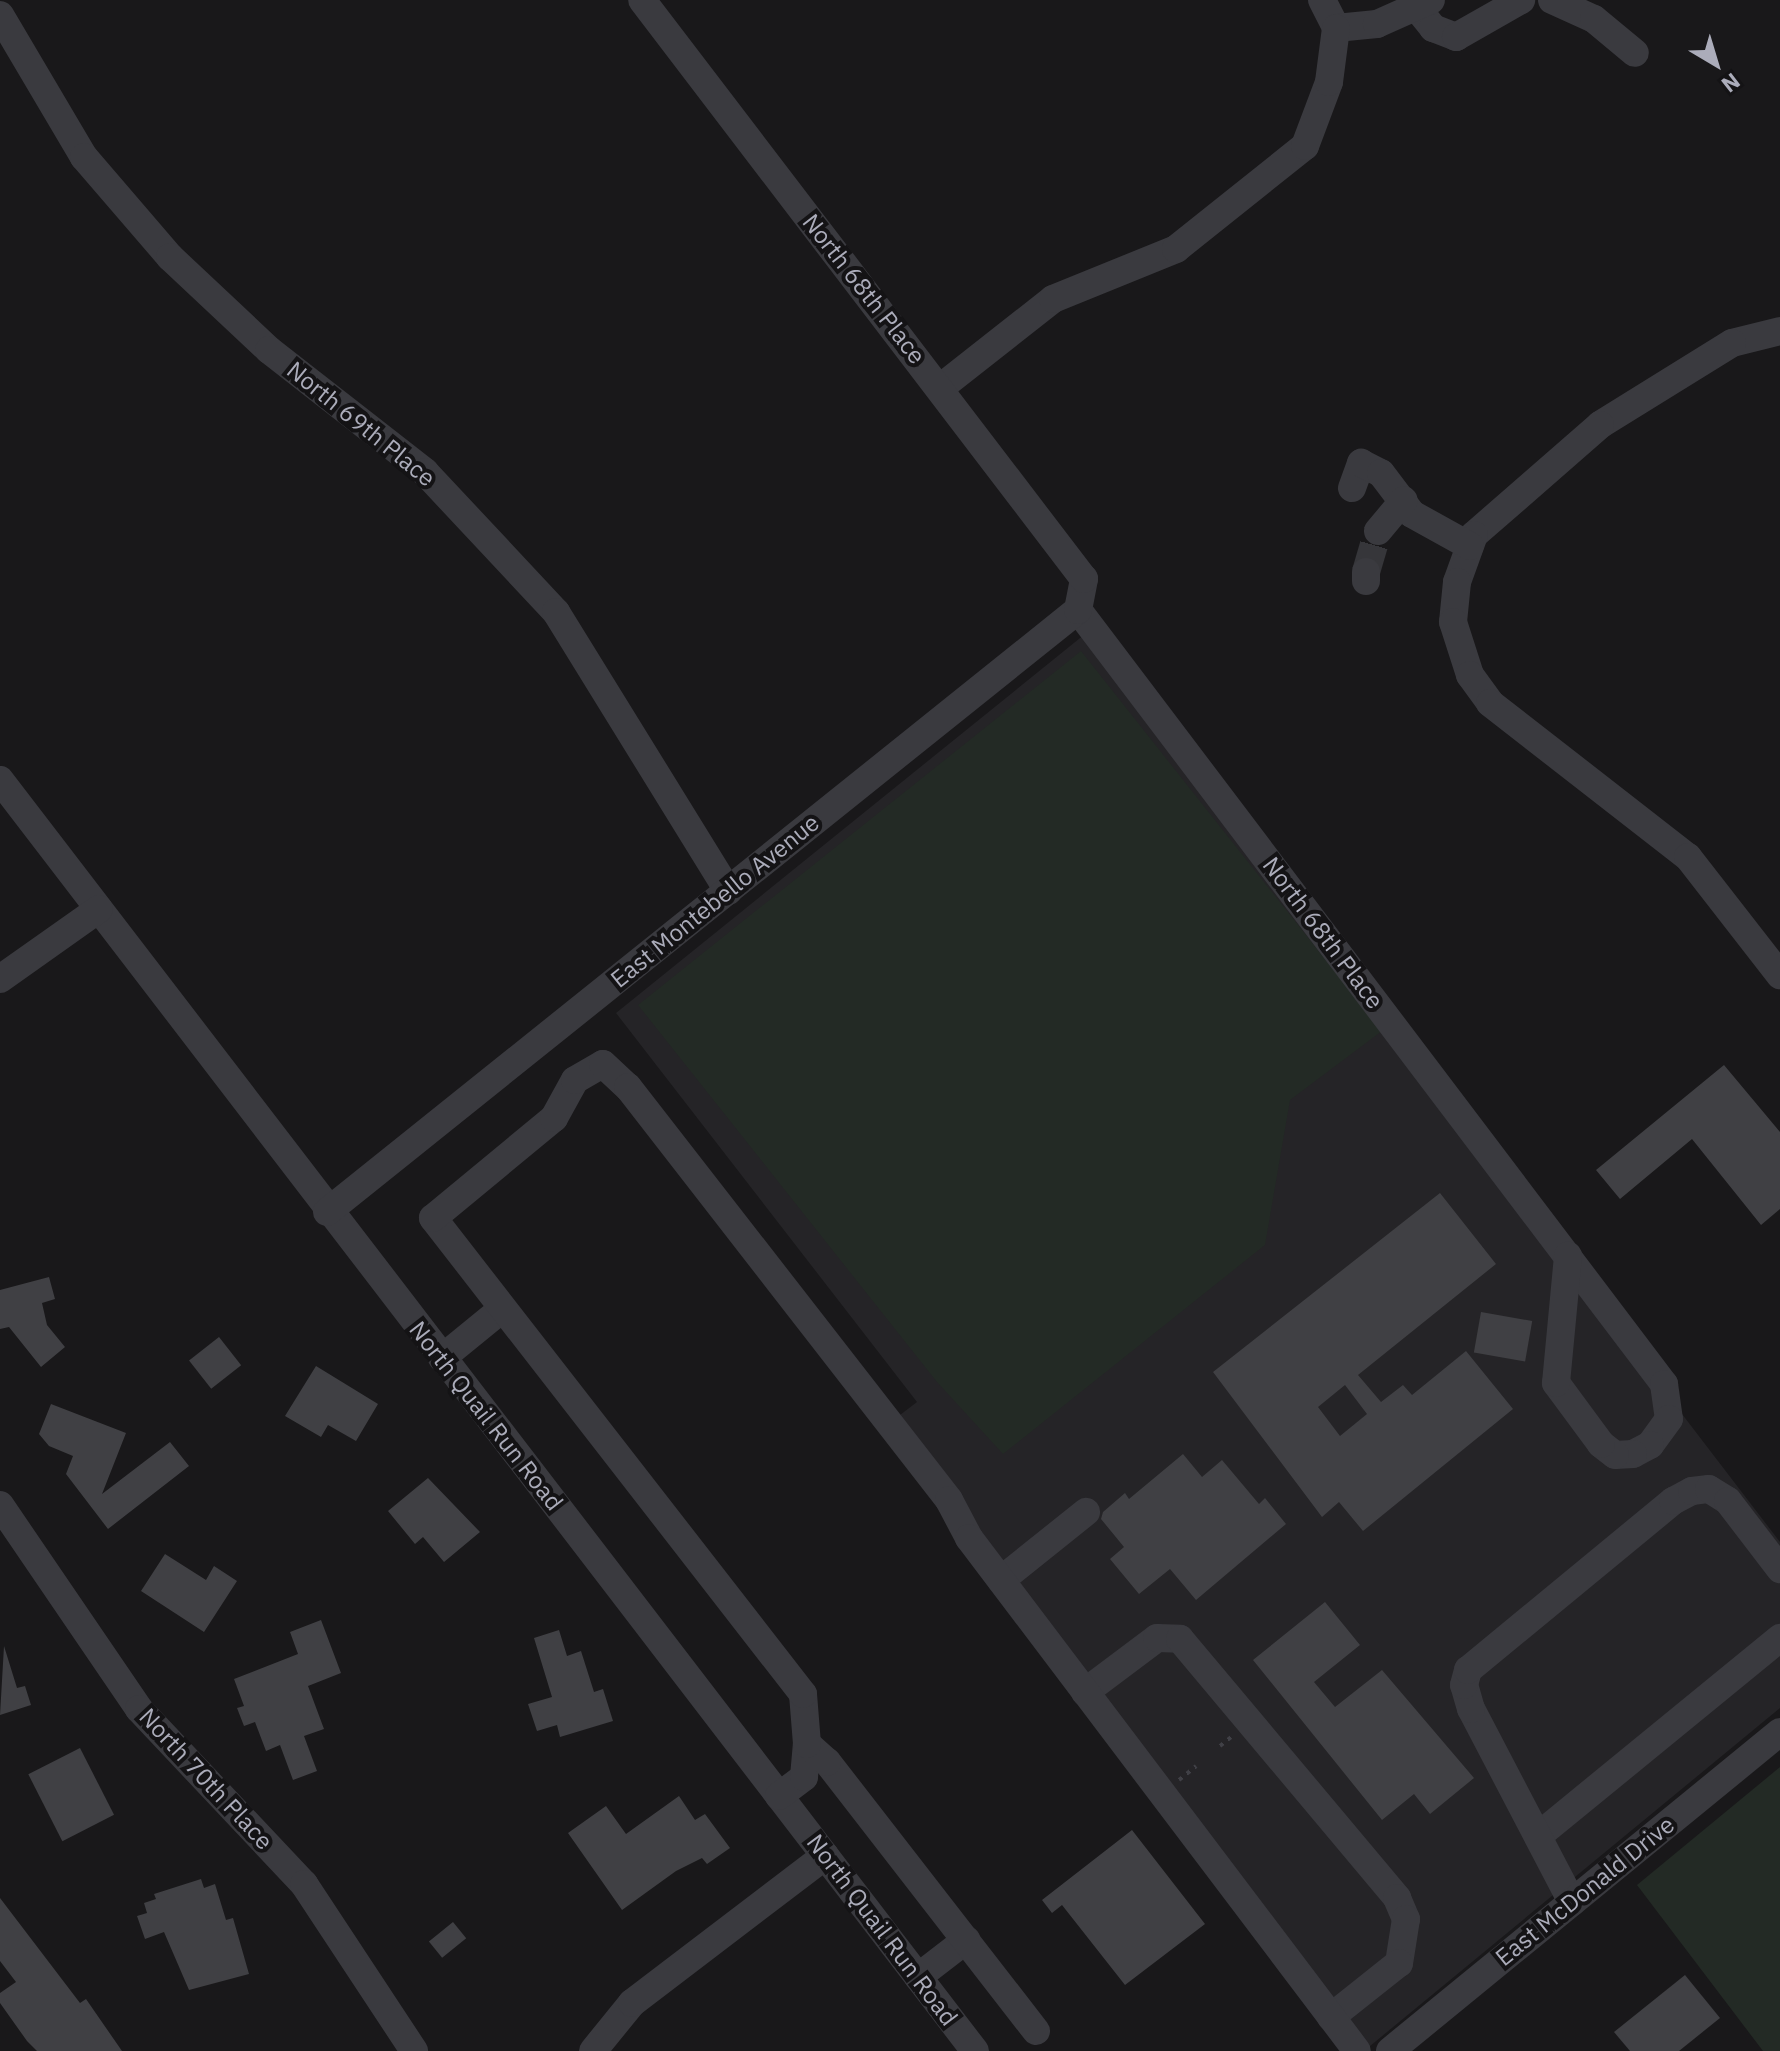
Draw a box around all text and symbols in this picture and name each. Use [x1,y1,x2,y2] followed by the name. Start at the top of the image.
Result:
[1676,24,1756,104] north arrow
[1716,67,1746,100] text: N
[796,208,932,370] street label: North 68th Place
[281,355,441,493] street label: North 69th Place
[605,808,825,994] street label: East Montebello Avenue
[1257,851,1389,1015] street label: North 68th Place
[403,1316,569,1516] street label: North Quail Run Road
[133,1702,279,1856] street label: North 70th Place
[1490,1810,1680,1972] street label: East McDonald Drive
[801,1829,963,2031] street label: North Quail Run Road

